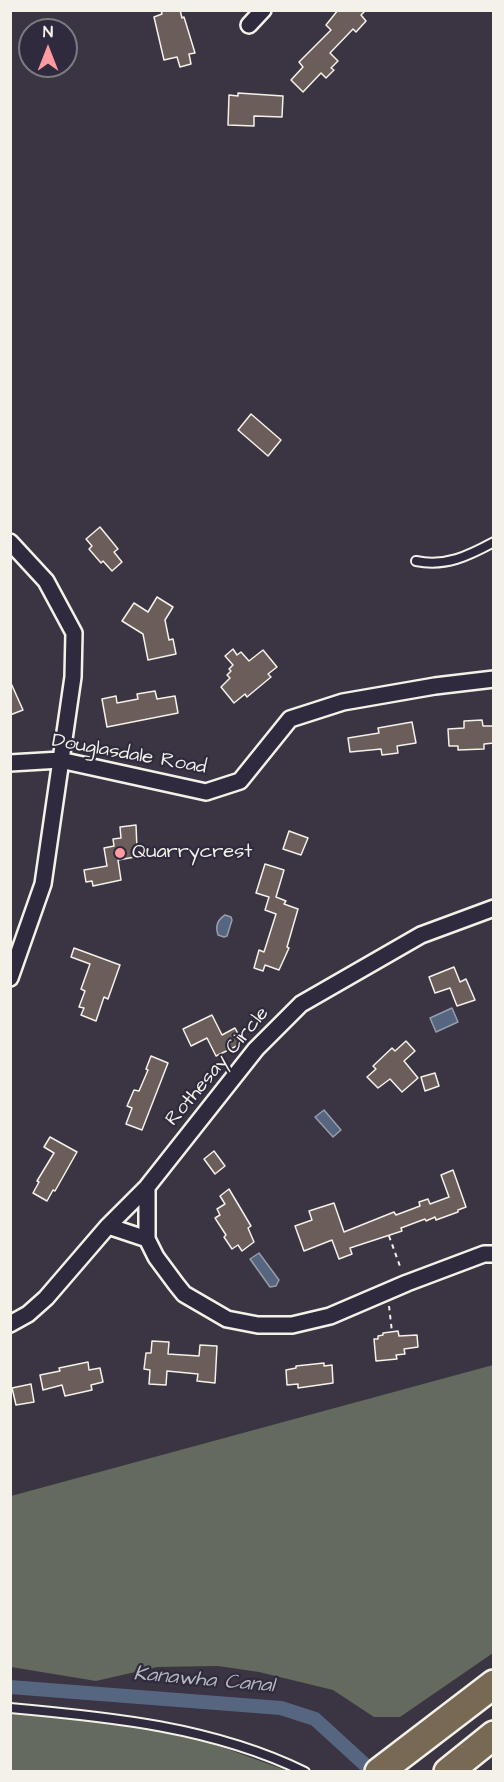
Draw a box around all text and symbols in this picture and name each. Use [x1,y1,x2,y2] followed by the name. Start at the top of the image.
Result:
[18,18,78,78] north arrow
[43,21,53,43] text: N
[50,730,208,780] street label: Douglasdale Road
[132,841,252,865] place label: Quarrycrest
[113,846,127,860] marker: Quarrycrest
[161,1002,275,1132] street label: Rothesay Circle
[133,1662,275,1700] water label: Kanawha Canal

